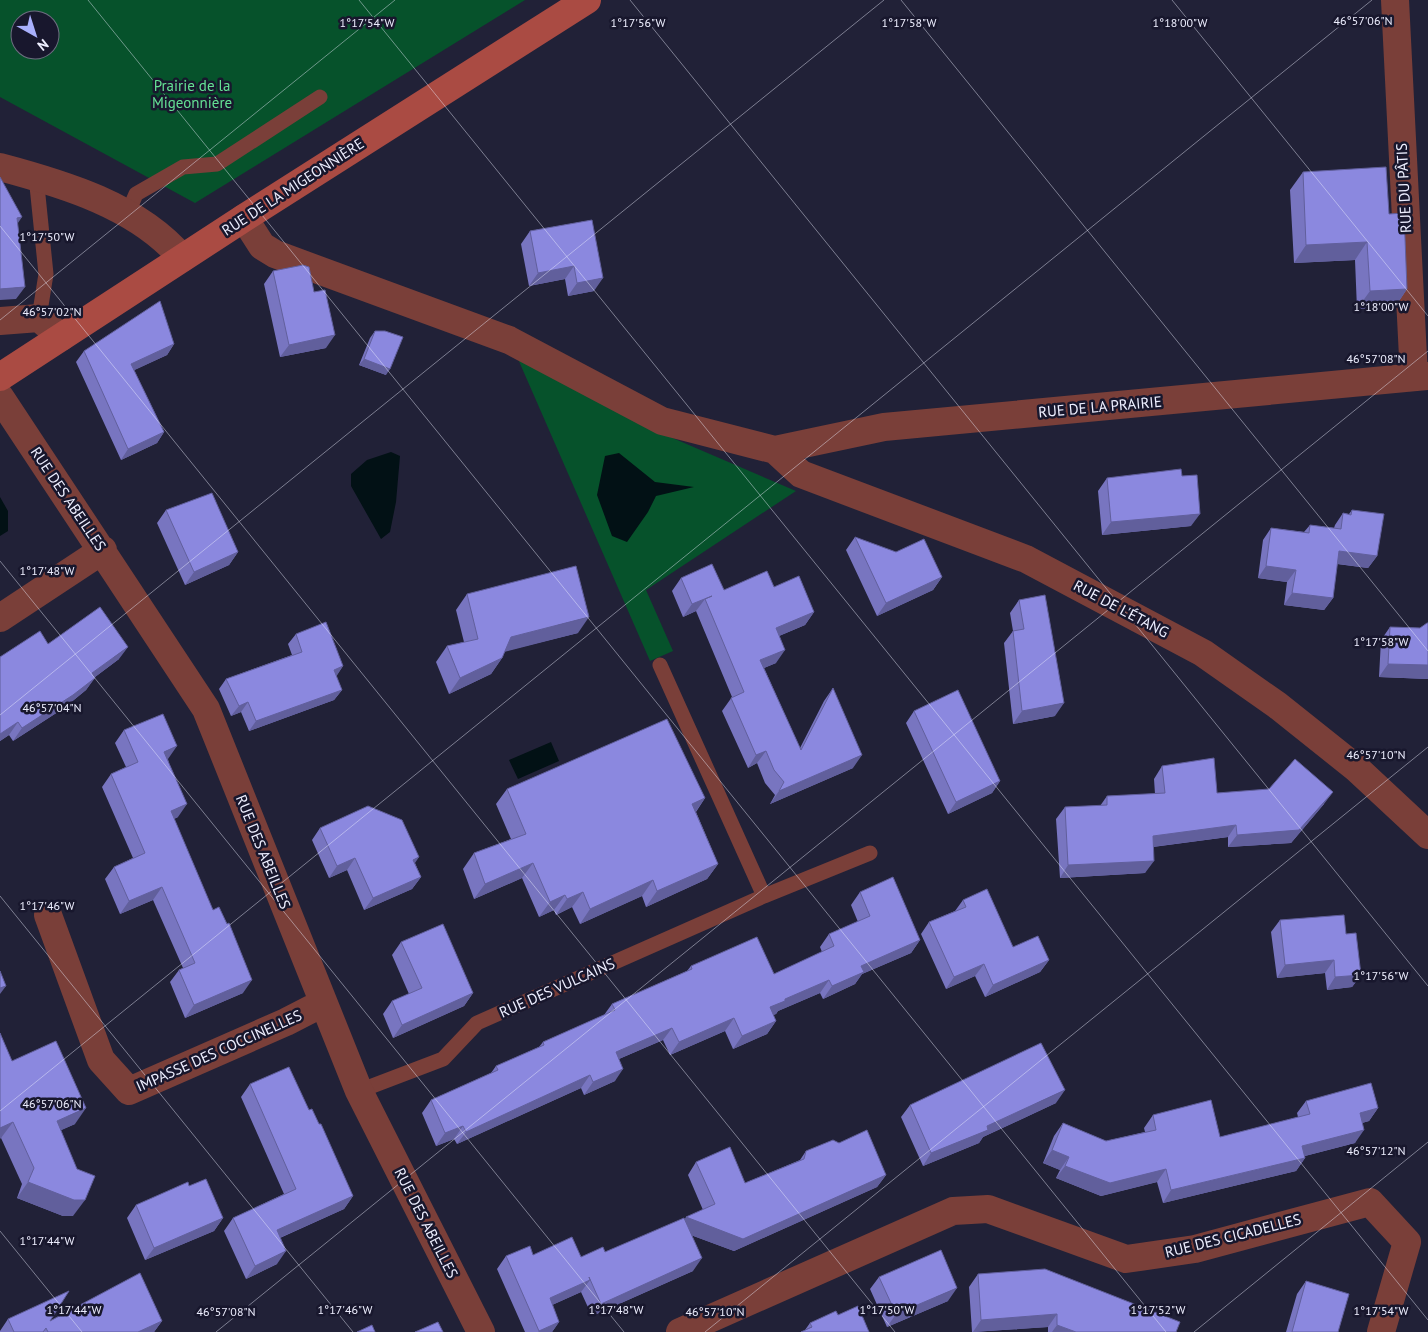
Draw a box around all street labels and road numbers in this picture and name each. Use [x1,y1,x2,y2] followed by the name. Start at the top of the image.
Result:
[218,133,367,240] street label: RUE DE LA MIGEONNIÈRE
[1392,142,1415,234] street label: RUE DU PÂTIS
[1037,392,1163,421] street label: RUE DE LA PRAIRIE
[27,443,110,554] street label: RUE DES ABEILLES
[1070,575,1172,642] street label: RUE DE L'ÉTANG
[232,792,295,912] street label: RUE DES ABEILLES
[496,954,618,1022] street label: RUE DES VULCAINS
[133,1005,305,1096] street label: IMPASSE DES COCCINELLES
[390,1164,463,1281] street label: RUE DES ABEILLES
[1163,1209,1303,1262] street label: RUE DES CICADELLES

